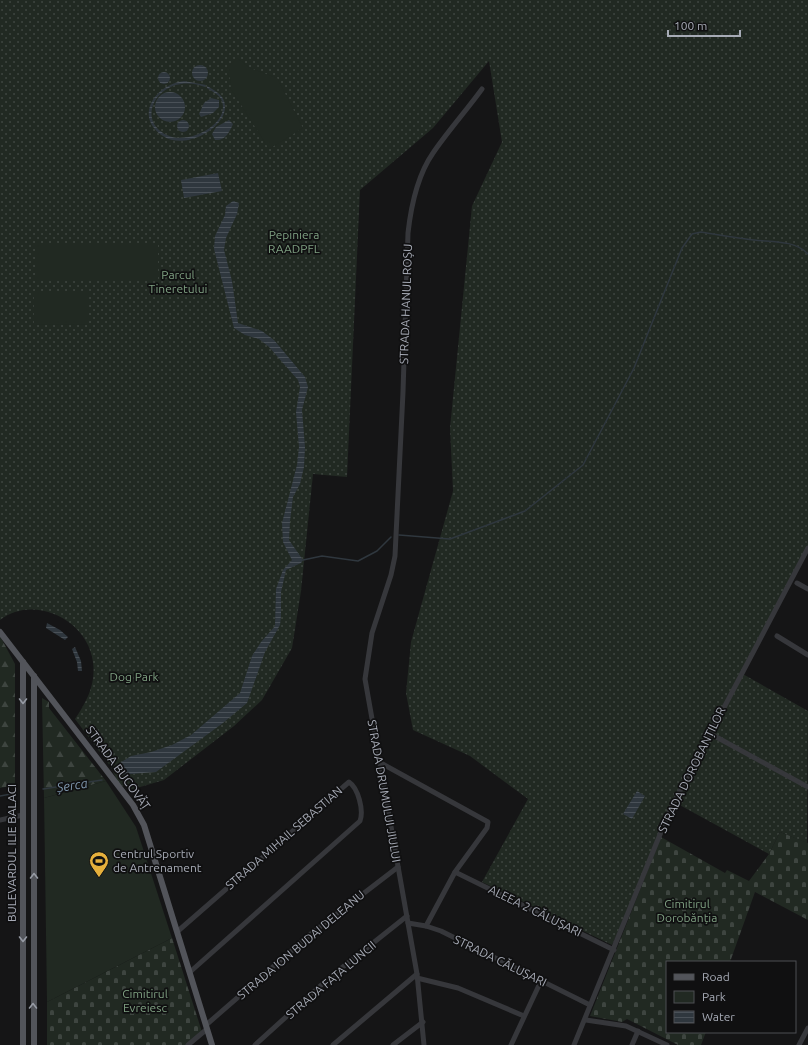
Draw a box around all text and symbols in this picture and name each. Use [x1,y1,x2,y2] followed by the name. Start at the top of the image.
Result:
[668,12,740,38] scale bar
[674,19,707,32] text: 100 m
[268,228,320,255] park label: Pepiniera RAADPFL
[397,244,414,364] street label: STRADA HANUL ROȘU
[149,268,208,295] park label: Parcul Tineretului
[110,670,158,683] park label: Dog Park
[19,698,27,704] one-way arrow
[655,704,728,835] street label: STRADA DOROBANȚILOR
[366,719,403,863] street label: STRADA DRUMULUI JIULUI
[84,723,153,812] street label: STRADA BUCOVĂȚ
[55,776,88,795] water label: Șerca
[223,783,345,892] street label: STRADA MIHAIL SEBASTIAN
[5,784,18,922] street label: BULEVARDUL ILIE BALACI
[113,847,202,874] place label: Centrul Sportiv de Antrenament
[88,850,110,878] sports icon: Centrul Sportiv de Antrenament
[30,873,38,879] one-way arrow
[487,882,584,939] street label: ALEEA 2 CĂLUȘARI
[235,888,367,1002] street label: STRADA ION BUDAI DELEANU
[657,897,717,924] park label: Cimitirul Dorobănția
[452,932,549,989] street label: STRADA CĂLUȘARI
[19,936,27,942] one-way arrow
[283,938,378,1021] street label: STRADA FAȚA LUNCII
[666,961,796,1033] legend
[702,970,730,983] text: Road
[122,987,168,1014] park label: Cimitirul Evreiesc
[702,990,726,1003] text: Park
[29,1003,37,1009] one-way arrow
[702,1010,735,1023] text: Water

